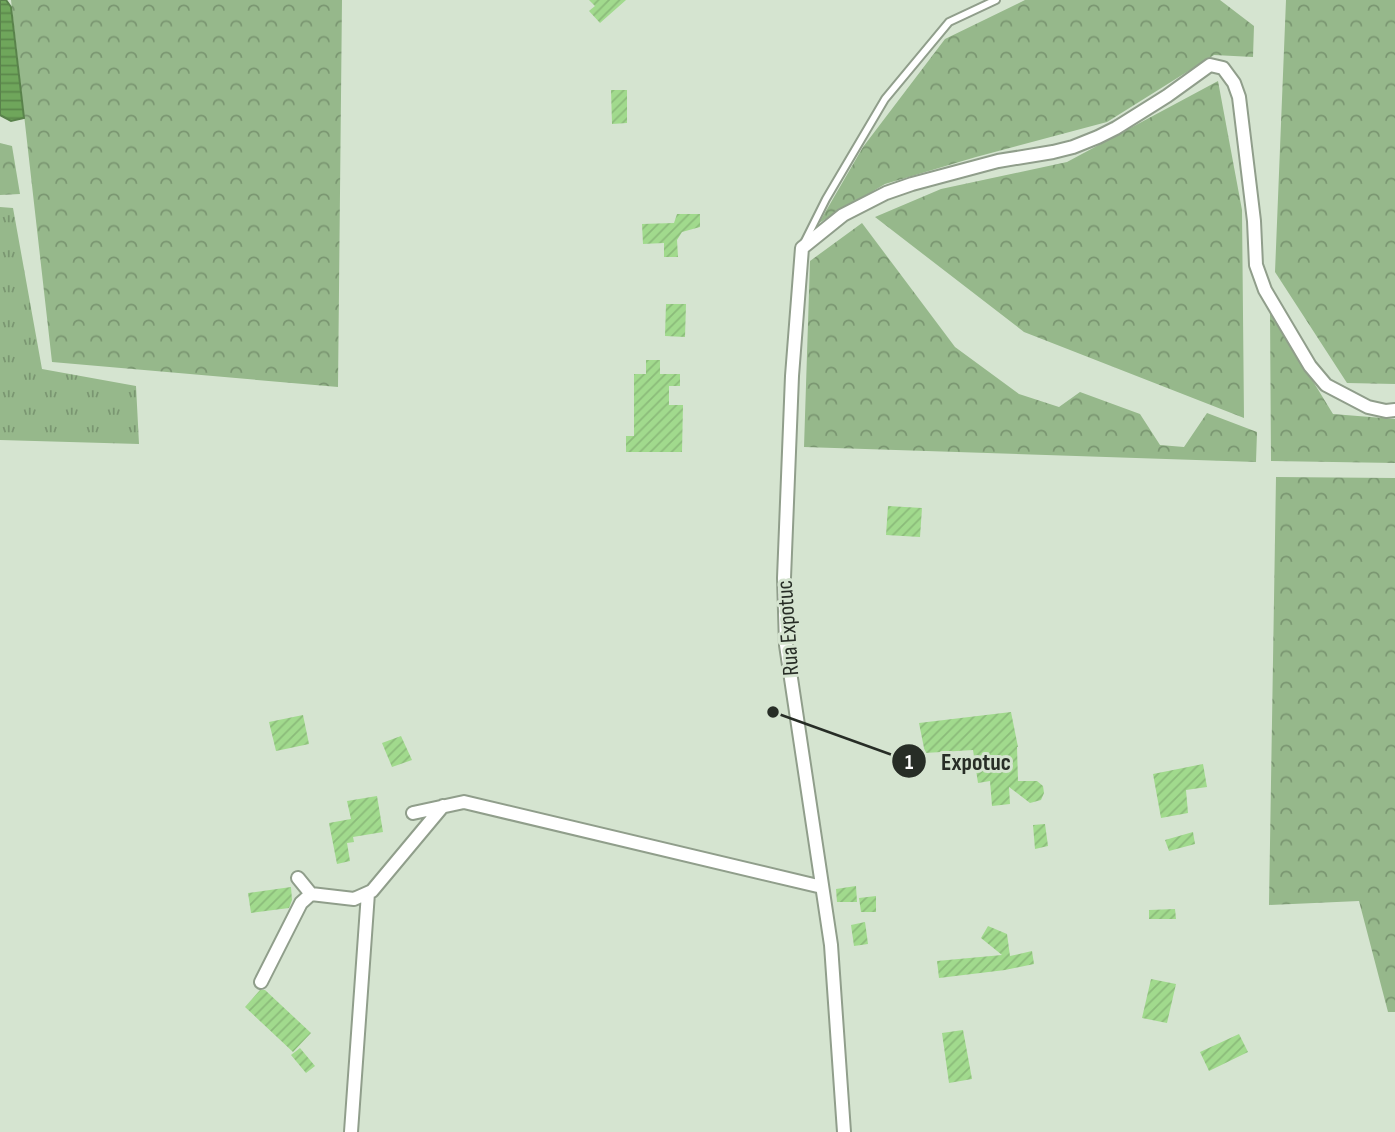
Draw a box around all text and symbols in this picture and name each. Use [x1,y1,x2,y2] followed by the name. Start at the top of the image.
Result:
[771,579,805,677] street label: Rua Expotuc
[892,739,1025,784] callout: Expotuc
[941,748,1011,777] text: Expotuc
[905,750,913,775] text: 1

